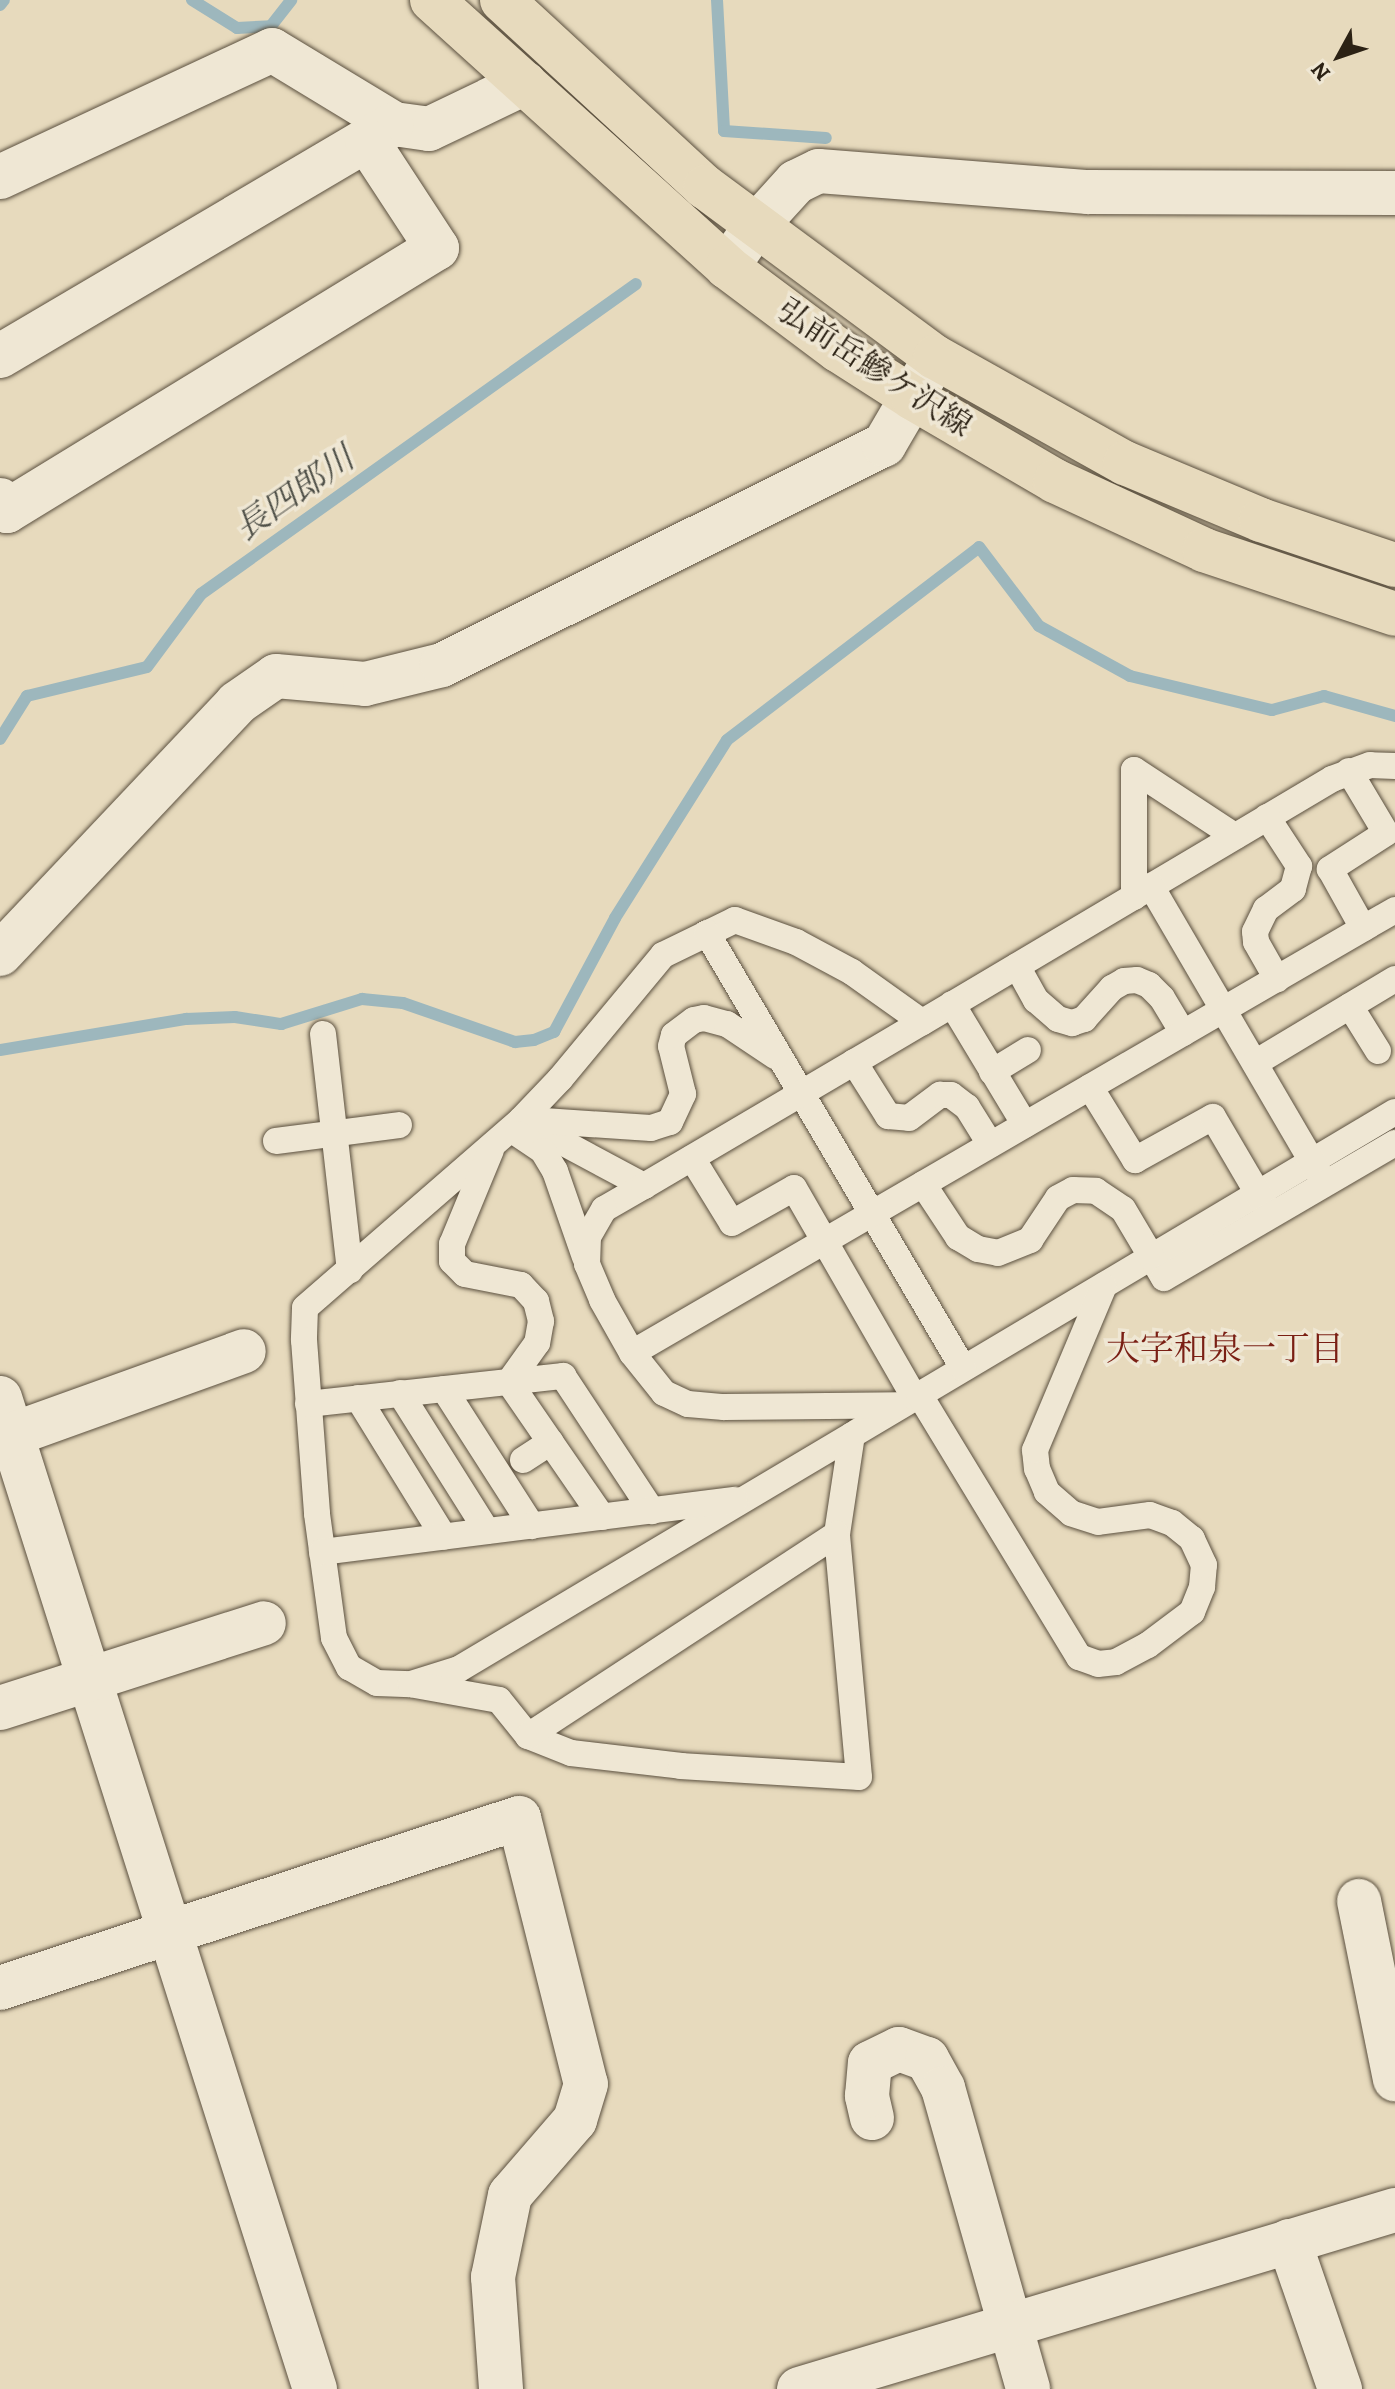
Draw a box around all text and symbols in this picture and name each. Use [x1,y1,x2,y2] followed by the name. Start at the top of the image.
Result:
[1299,16,1379,96] north arrow
[1304,56,1337,87] text: N
[771,291,979,445] street label: 弘前岳鰺ケ沢線
[227,437,361,549] water label: 長四郎川
[1106,1329,1344,1369] district label: 大字和泉一丁目

